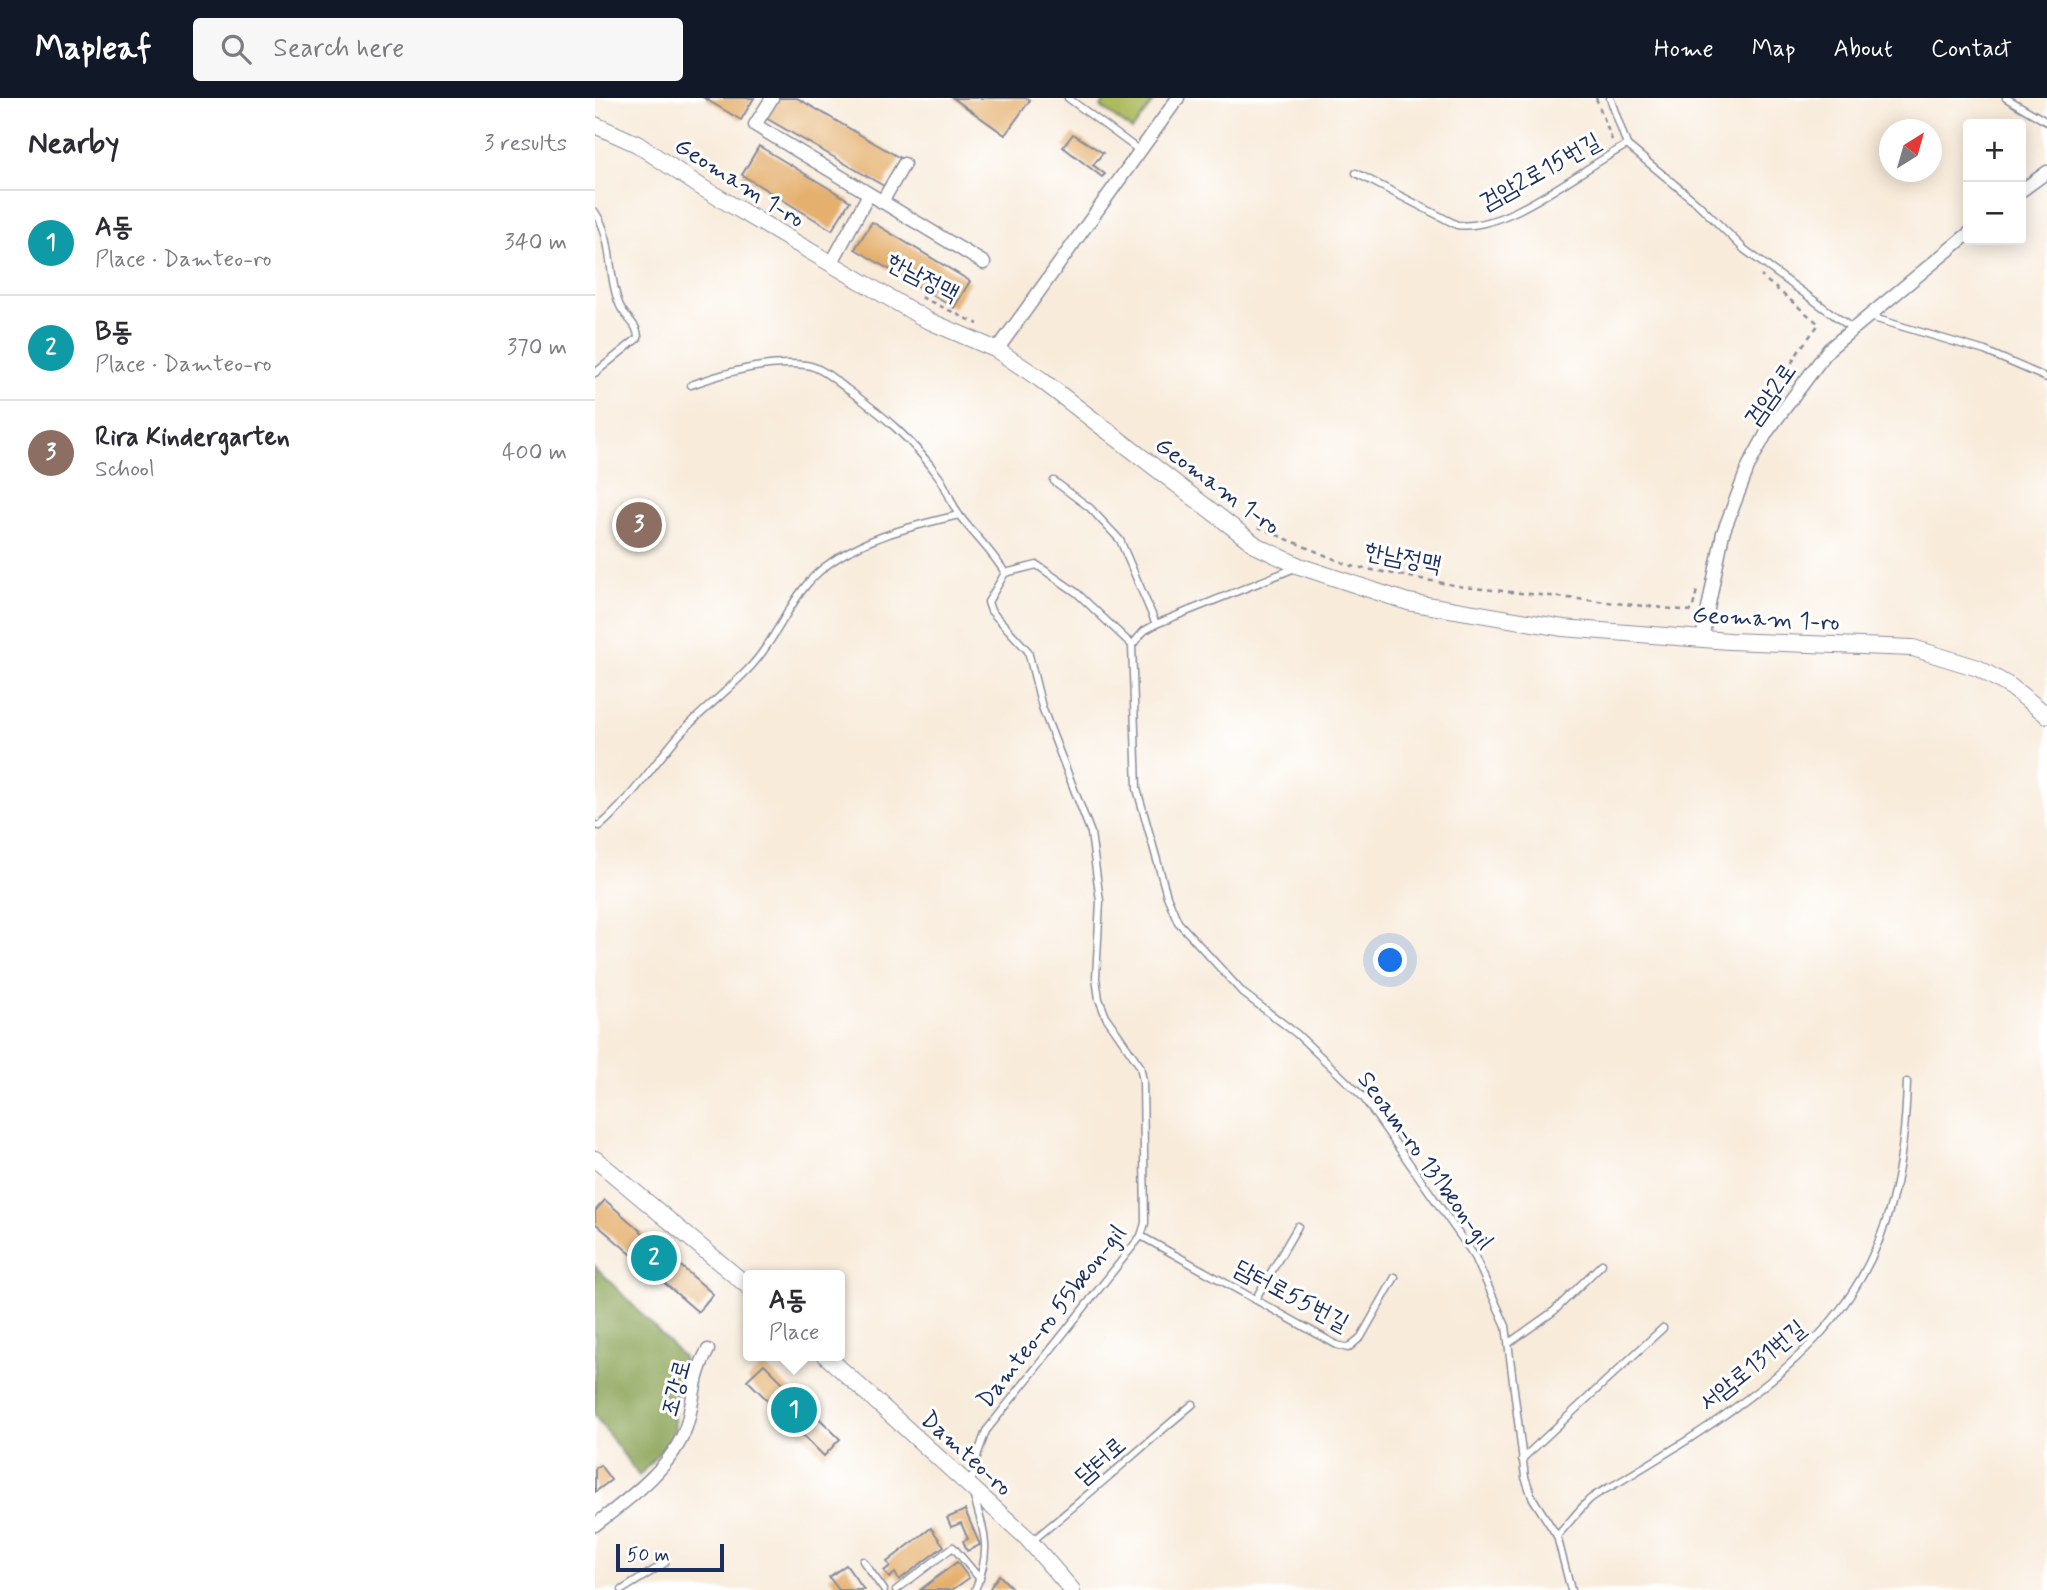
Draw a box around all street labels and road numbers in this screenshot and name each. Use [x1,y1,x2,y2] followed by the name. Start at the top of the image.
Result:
[1475,126,1607,218] street label: 검암2로15번길
[668,131,810,236] street label: Geomam 1-ro
[881,247,964,310] street label: 한남정맥
[1739,357,1804,432] street label: 검암2로
[1148,430,1286,542] street label: Geomam 1-ro
[1362,536,1444,581] street label: 한남정맥
[1691,600,1841,639] street label: Geomam 1-ro
[1350,1066,1500,1256] street label: Seoam-ro 131beon-gil
[971,1219,1134,1415] street label: Damteo-ro 55beon-gil
[1229,1253,1354,1339] street label: 담터로55번길
[1693,1314,1813,1419] street label: 서암로131번길
[654,1356,699,1420] street label: 조강로
[914,1405,1018,1503] street label: Damteo-ro
[1069,1430,1133,1492] street label: 담터로

